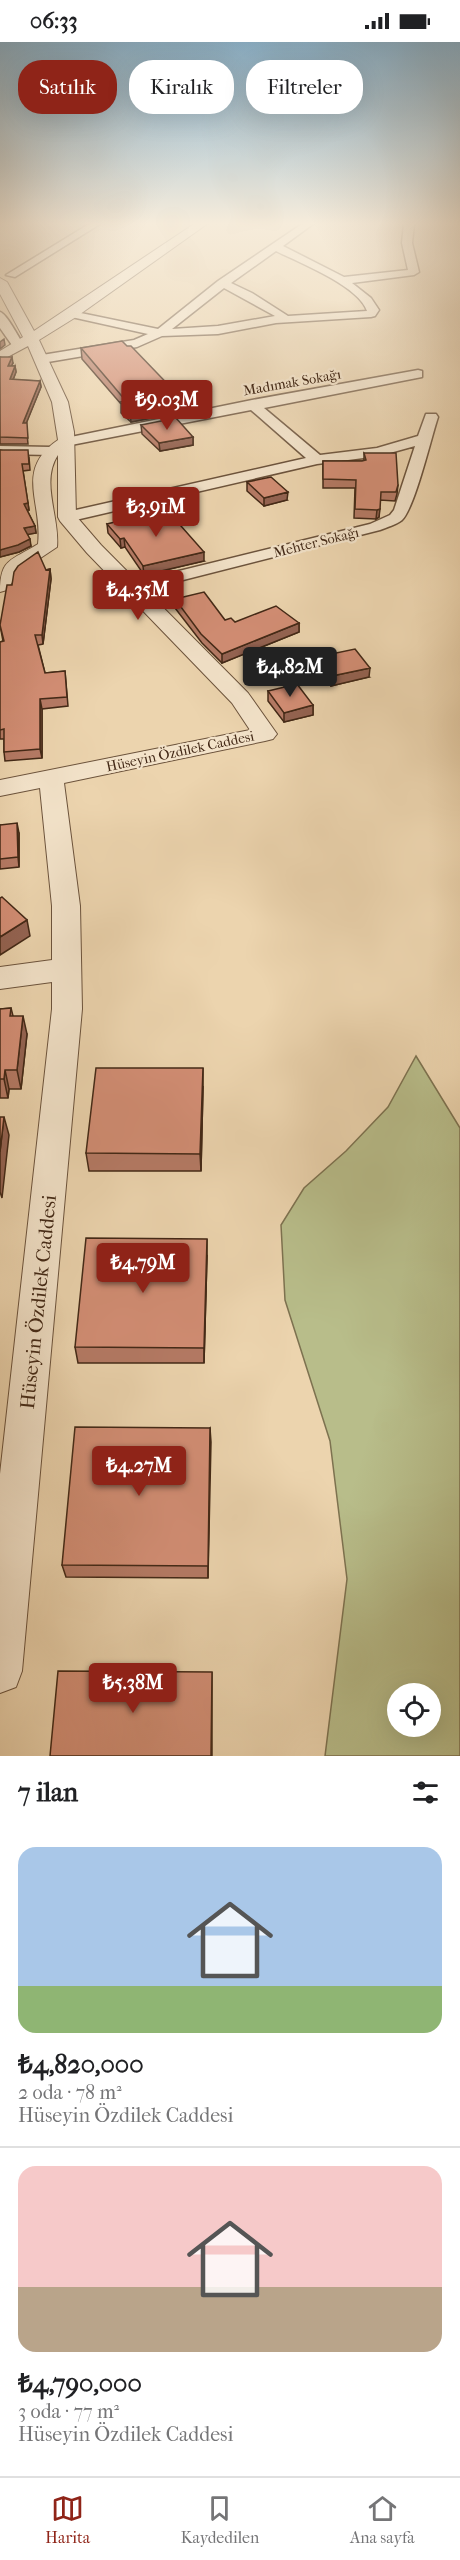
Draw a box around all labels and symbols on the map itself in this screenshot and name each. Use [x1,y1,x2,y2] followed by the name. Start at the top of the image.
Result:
[242,366,342,399] street label: Madımak Sokağı
[118,380,216,431] pin: ₺9.03M
[107,487,205,538] pin: ₺3.91M
[272,524,361,561] street label: Mehter Sokağı
[89,570,187,621] pin: ₺4.35M
[241,647,339,698] pin: ₺4.82M
[104,727,256,775] street label: Hüseyin Özdilek Caddesi
[15,1194,61,1410] street label: Hüseyin Özdilek Caddesi
[94,1243,192,1294] pin: ₺4.79M
[90,1446,188,1497] pin: ₺4.27M
[84,1663,182,1714] pin: ₺5.38M

